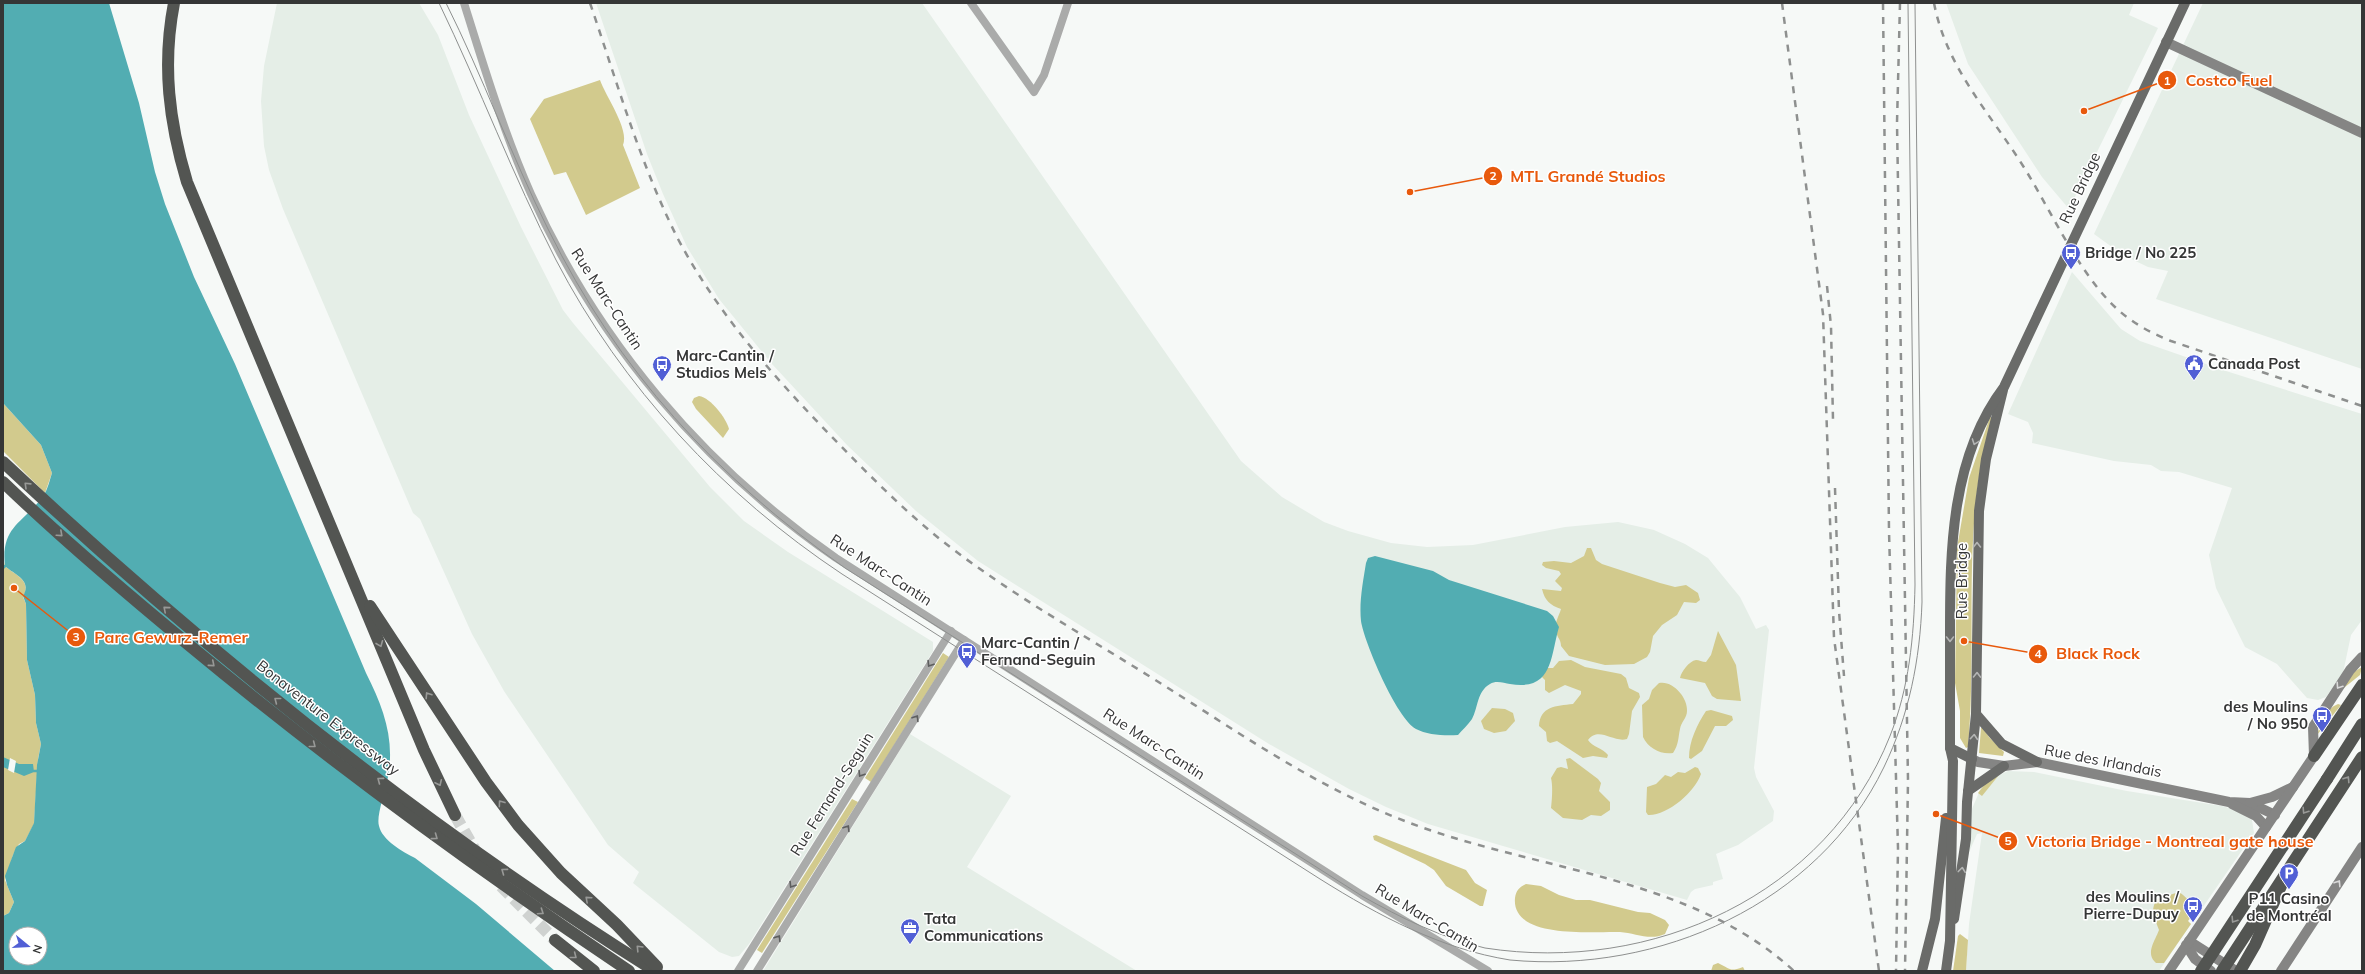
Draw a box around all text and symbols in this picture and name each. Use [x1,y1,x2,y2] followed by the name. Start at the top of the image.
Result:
[2157,66,2280,94] callout: Costco Fuel
[2186,70,2272,90] text: Costco Fuel
[2163,73,2171,88] text: 1
[2055,149,2104,226] street label: Rue Bridge
[1483,162,1674,190] callout: MTL Grandé Studios
[1510,166,1666,186] text: MTL Grandé Studios
[1489,168,1497,183] text: 2
[2060,242,2082,270] bus stop icon: Bridge / No 225
[2085,243,2196,262] place label: Bridge / No 225
[567,244,647,353] street label: Rue Marc-Cantin
[676,346,775,382] place label: Marc-Cantin / Studios Mels
[2183,353,2205,381] public building icon: Canada Post
[651,354,673,382] bus stop icon: Marc-Cantin / Studios Mels
[2208,354,2300,373] place label: Canada Post
[1971,438,1979,445] one-way arrow
[24,483,32,490] one-way arrow
[55,529,63,537] one-way arrow
[827,530,936,610] street label: Rue Marc-Cantin
[1973,542,1981,548] one-way arrow
[1952,543,1971,619] street label: Rue Bridge
[163,606,171,613] one-way arrow
[66,623,256,651] callout: Parc Gewurz-Remer
[94,627,248,647] text: Parc Gewurz-Remer
[72,629,80,644] text: 3
[981,633,1096,669] place label: Marc-Cantin / Fernand-Seguin
[1946,636,1954,642] one-way arrow
[2028,640,2148,668] callout: Black Rock
[376,641,384,648] one-way arrow
[956,641,978,669] bus stop icon: Marc-Cantin / Fernand-Seguin
[2056,643,2141,663] text: Black Rock
[2034,646,2042,661] text: 4
[253,656,404,779] street label: Bonaventure Expressway
[207,660,215,667] one-way arrow
[927,660,935,667] one-way arrow
[1973,672,1981,678] one-way arrow
[2337,682,2344,689] one-way arrow
[426,692,433,699] one-way arrow
[2224,697,2308,733] place label: des Moulins / No 950
[275,698,282,705] one-way arrow
[1100,704,1209,784] street label: Rue Marc-Cantin
[2311,705,2333,733] bus stop icon: des Moulins / No 950
[911,715,918,722] one-way arrow
[786,728,877,859] street label: Rue Fernand-Seguin
[1970,734,1979,740] one-way arrow
[2043,740,2163,781] street label: Rue des Irlandais
[309,741,316,748] one-way arrow
[858,770,866,777] one-way arrow
[2342,776,2350,783] one-way arrow
[378,777,385,784] one-way arrow
[434,779,442,786] one-way arrow
[498,800,505,807] one-way arrow
[2303,807,2310,814] one-way arrow
[842,825,850,832] one-way arrow
[1998,827,2321,855] callout: Victoria Bridge - Montreal gate house
[2026,831,2314,851] text: Victoria Bridge - Montreal gate house
[430,832,437,839] one-way arrow
[2004,833,2012,848] text: 5
[2278,862,2300,890] parking icon: P11 Casino de Montréal
[1957,867,1966,873] one-way arrow
[501,868,508,876] one-way arrow
[1372,879,1482,956] street label: Rue Marc-Cantin
[790,880,797,887] one-way arrow
[2333,880,2341,887] one-way arrow
[2083,887,2180,923] place label: des Moulins / Pierre-Dupuy
[2246,889,2332,925] place label: P11 Casino de Montréal
[2182,895,2204,923] bus stop icon: des Moulins / Pierre-Dupuy
[585,897,592,904] one-way arrow
[537,907,544,915] one-way arrow
[924,909,1043,945] place label: Tata Communications
[2231,916,2239,923] one-way arrow
[899,917,921,945] office icon: Tata Communications
[8,926,48,966] north arrow
[773,935,780,942] one-way arrow
[30,943,45,955] text: N
[636,945,644,953] one-way arrow
[570,951,577,958] one-way arrow

